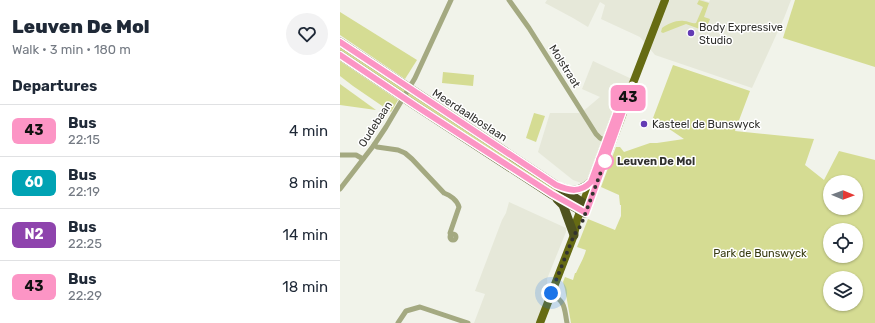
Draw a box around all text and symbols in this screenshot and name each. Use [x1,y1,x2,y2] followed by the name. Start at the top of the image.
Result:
[286,13,328,55] button: heart
[12,15,150,38] text: Leuven De Mol
[699,21,783,47] place label: Body Expressive Studio
[686,28,696,38] marker: Body Expressive Studio
[12,42,131,57] text: Walk · 3 min · 180 m
[546,42,583,91] street label: Molstraat
[12,77,97,95] text: Departures
[610,85,646,111] line badge: 43
[430,86,510,144] street label: Meerdaalboslaan
[619,89,637,106] text: 43
[356,99,395,150] street label: Oudebaan
[68,114,96,132] text: Bus
[652,118,760,131] place label: Kasteel de Bunswyck
[639,119,649,129] marker: Kasteel de Bunswyck
[25,122,43,139] text: 43
[289,122,328,140] text: 4 min
[68,132,100,147] text: 22:15
[596,152,614,170] marker: Leuven De Mol
[617,155,695,168] place label: Leuven De Mol
[68,166,96,184] text: Bus
[25,174,43,191] text: 60
[289,174,328,192] text: 8 min
[823,175,863,215] north arrow
[823,175,863,311] map controls
[68,184,100,199] text: 22:19
[68,218,96,236] text: Bus
[823,223,863,263] button: locate
[24,226,44,243] text: N2
[283,226,328,244] text: 14 min
[68,236,102,251] text: 22:25
[713,247,807,260] park label: Park de Bunswyck
[68,270,96,288] text: Bus
[823,271,863,311] button: layers
[25,278,43,295] text: 43
[282,278,328,296] text: 18 min
[541,283,561,303] your location
[68,288,102,303] text: 22:29

